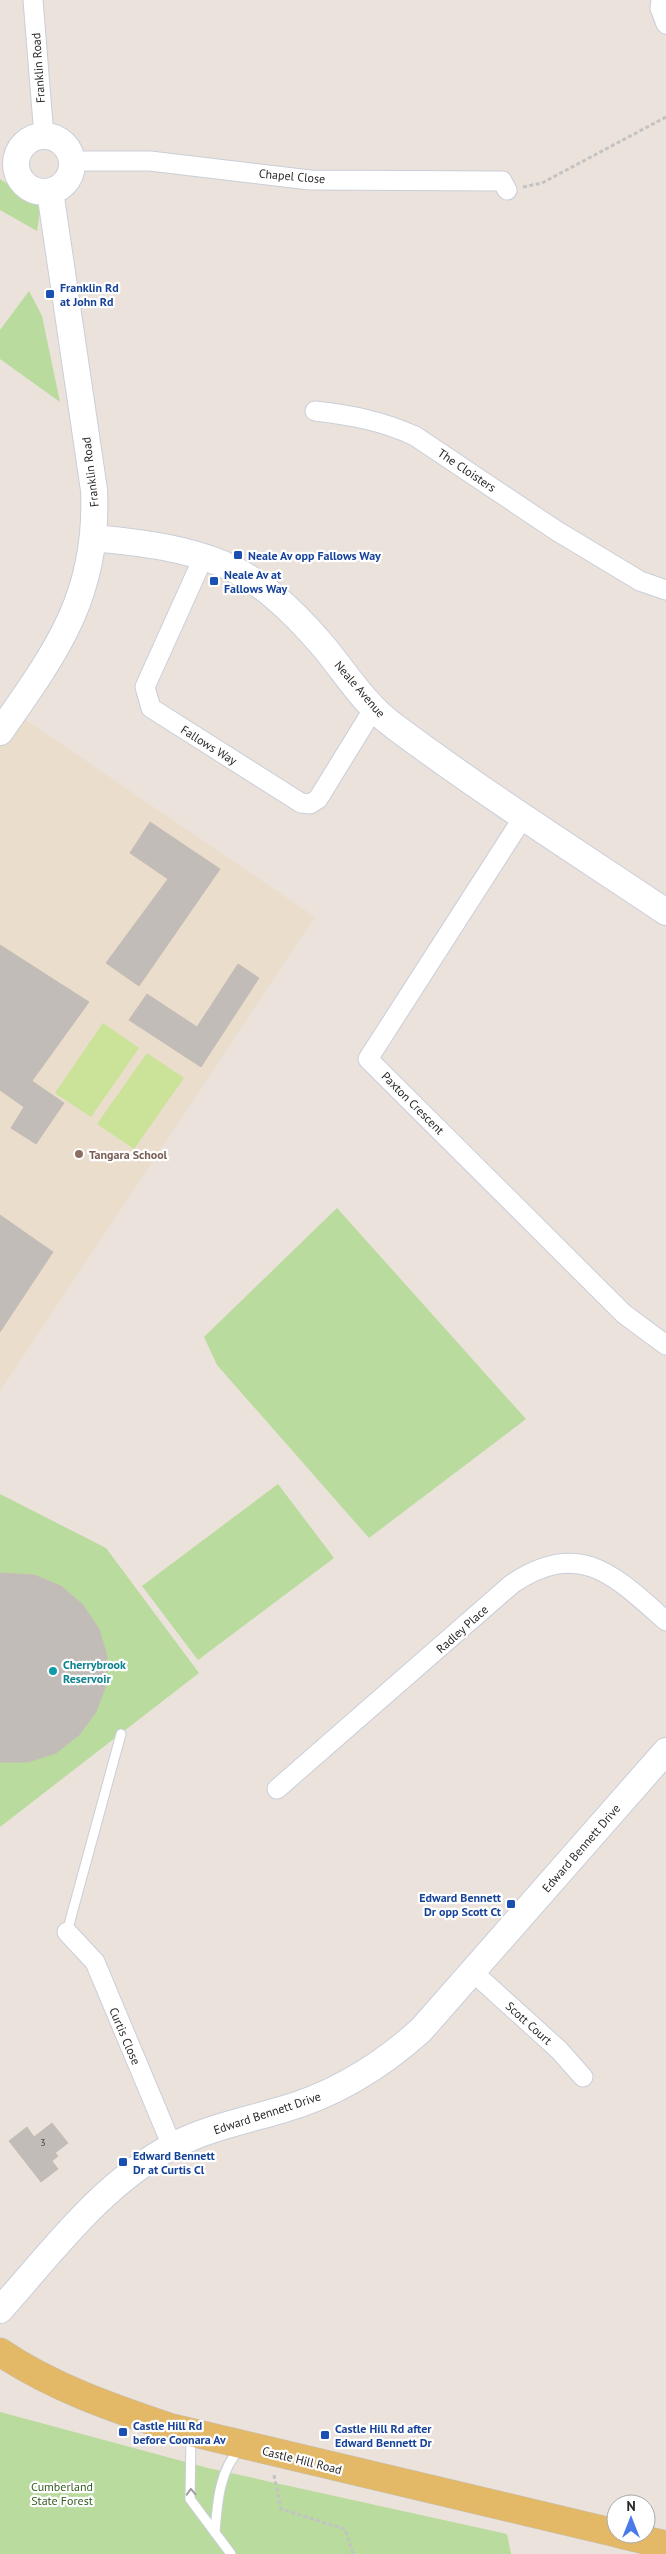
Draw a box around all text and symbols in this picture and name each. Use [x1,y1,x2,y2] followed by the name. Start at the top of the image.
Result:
[28,32,48,104] street label: Franklin Road
[258,166,326,186] street label: Chapel Close
[60,280,119,309] place label: Franklin Rd at John Rd
[44,288,56,300] marker: Franklin Rd at John Rd
[78,436,102,508] street label: Franklin Road
[435,445,499,495] street label: The Cloisters
[248,548,381,563] place label: Neale Av opp Fallows Way
[232,549,244,561] marker: Neale Av opp Fallows Way
[224,567,288,596] place label: Neale Av at Fallows Way
[208,575,220,587] marker: Neale Av at Fallows Way
[331,658,389,720] street label: Neale Avenue
[178,722,240,768] street label: Fallows Way
[379,1069,447,1137] street label: Paxton Crescent
[89,1147,168,1162] place label: Tangara School
[73,1148,85,1160] marker: Tangara School
[433,1602,491,1656] street label: Radley Place
[63,1657,126,1686] place label: Cherrybrook Reservoir
[47,1665,59,1677] marker: Cherrybrook Reservoir
[539,1801,623,1895] street label: Edward Bennett Drive
[419,1890,502,1919] place label: Edward Bennett Dr opp Scott Ct
[505,1898,517,1910] marker: Edward Bennett Dr opp Scott Ct
[503,1998,555,2048] street label: Scott Court
[106,2005,144,2067] street label: Curtis Close
[211,2089,323,2137] street label: Edward Bennett Drive
[40,2136,46,2149] house number: 3
[133,2148,216,2177] place label: Edward Bennett Dr at Curtis Cl
[117,2156,129,2168] marker: Edward Bennett Dr at Curtis Cl
[133,2418,226,2447] place label: Castle Hill Rd before Coonara Av
[335,2421,433,2450] place label: Castle Hill Rd after Edward Bennett Dr
[117,2426,129,2438] marker: Castle Hill Rd before Coonara Av
[319,2429,331,2441] marker: Castle Hill Rd after Edward Bennett Dr
[261,2443,343,2477] street label: Castle Hill Road
[31,2479,93,2508] park label: Cumberland State Forest
[186,2488,196,2496] one-way arrow
[606,2494,656,2544] north arrow
[626,2497,636,2515] text: N

